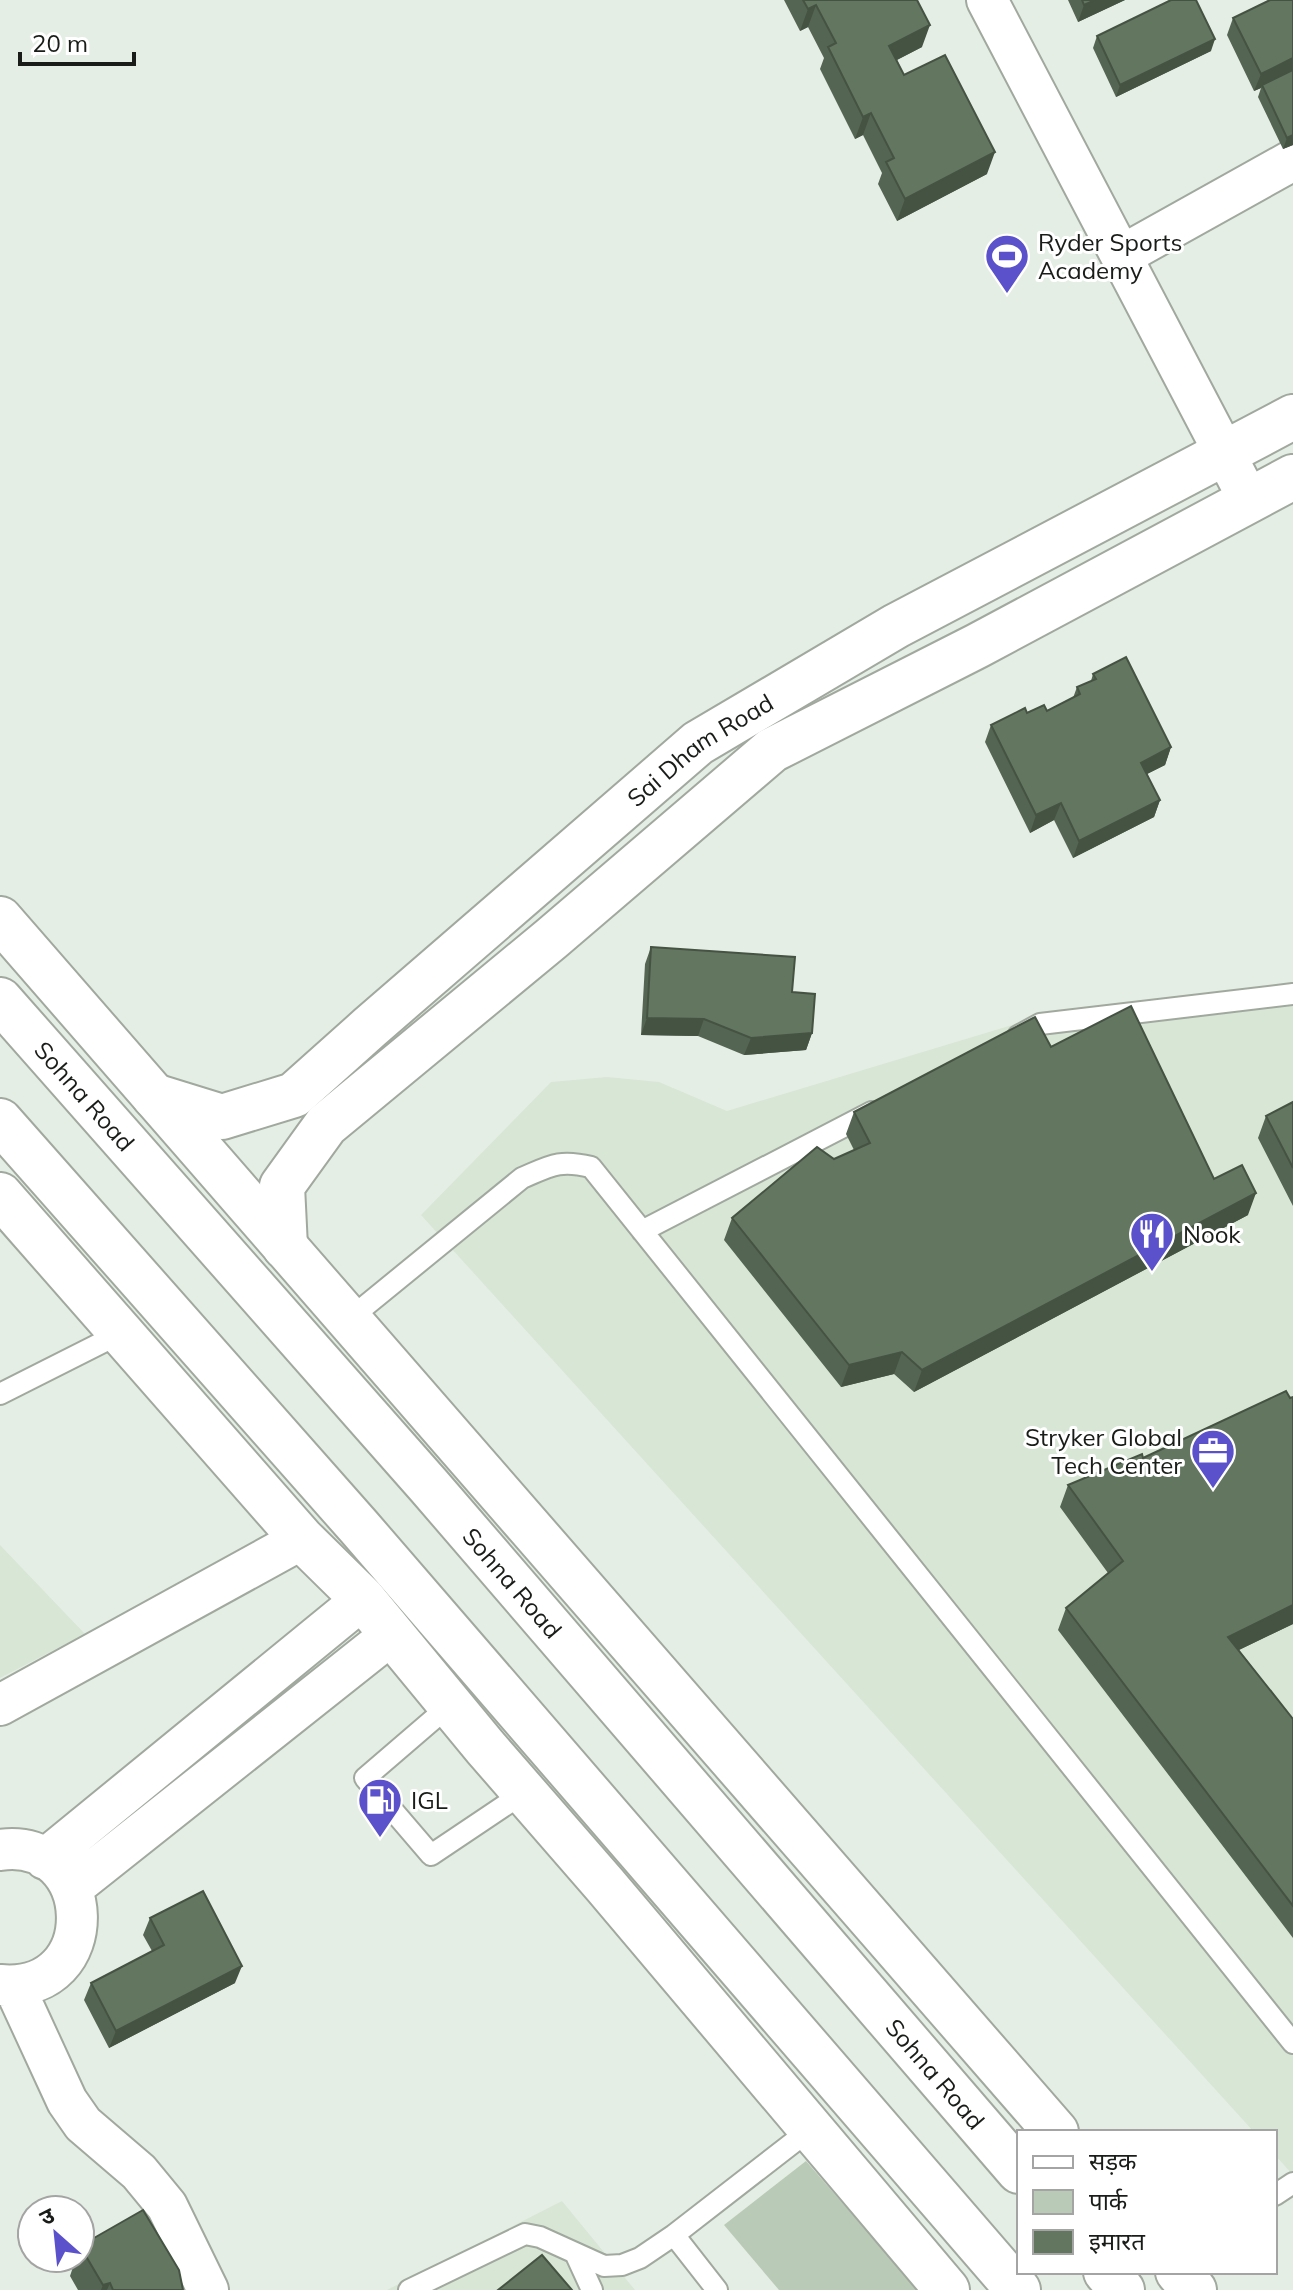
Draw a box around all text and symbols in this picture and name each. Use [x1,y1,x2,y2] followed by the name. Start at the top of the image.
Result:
[20,16,134,66] scale bar
[32,28,88,58] text: 20 m
[1038,227,1182,285] place label: Ryder Sports Academy
[983,232,1031,295] sports icon: Ryder Sports Academy
[621,687,779,813] street label: Sai Dham Road
[28,1035,141,1157] street label: Sohna Road
[1128,1210,1176,1273] restaurant icon: Nook
[1183,1219,1241,1249] place label: Nook
[1025,1422,1182,1480] place label: Stryker Global Tech Center
[1189,1427,1237,1490] office icon: Stryker Global Tech Center
[457,1521,568,1644] street label: Sohna Road
[356,1776,404,1839] fuel station icon: IGL
[411,1785,448,1815] place label: IGL
[879,2012,991,2135] street label: Sohna Road
[1017,2130,1277,2274] legend
[1089,2146,1137,2176] text: सड़क
[1089,2186,1128,2216] text: पार्क
[16,2194,96,2274] north arrow
[35,2200,60,2232] text: उ
[1089,2226,1146,2256] text: इमारत

